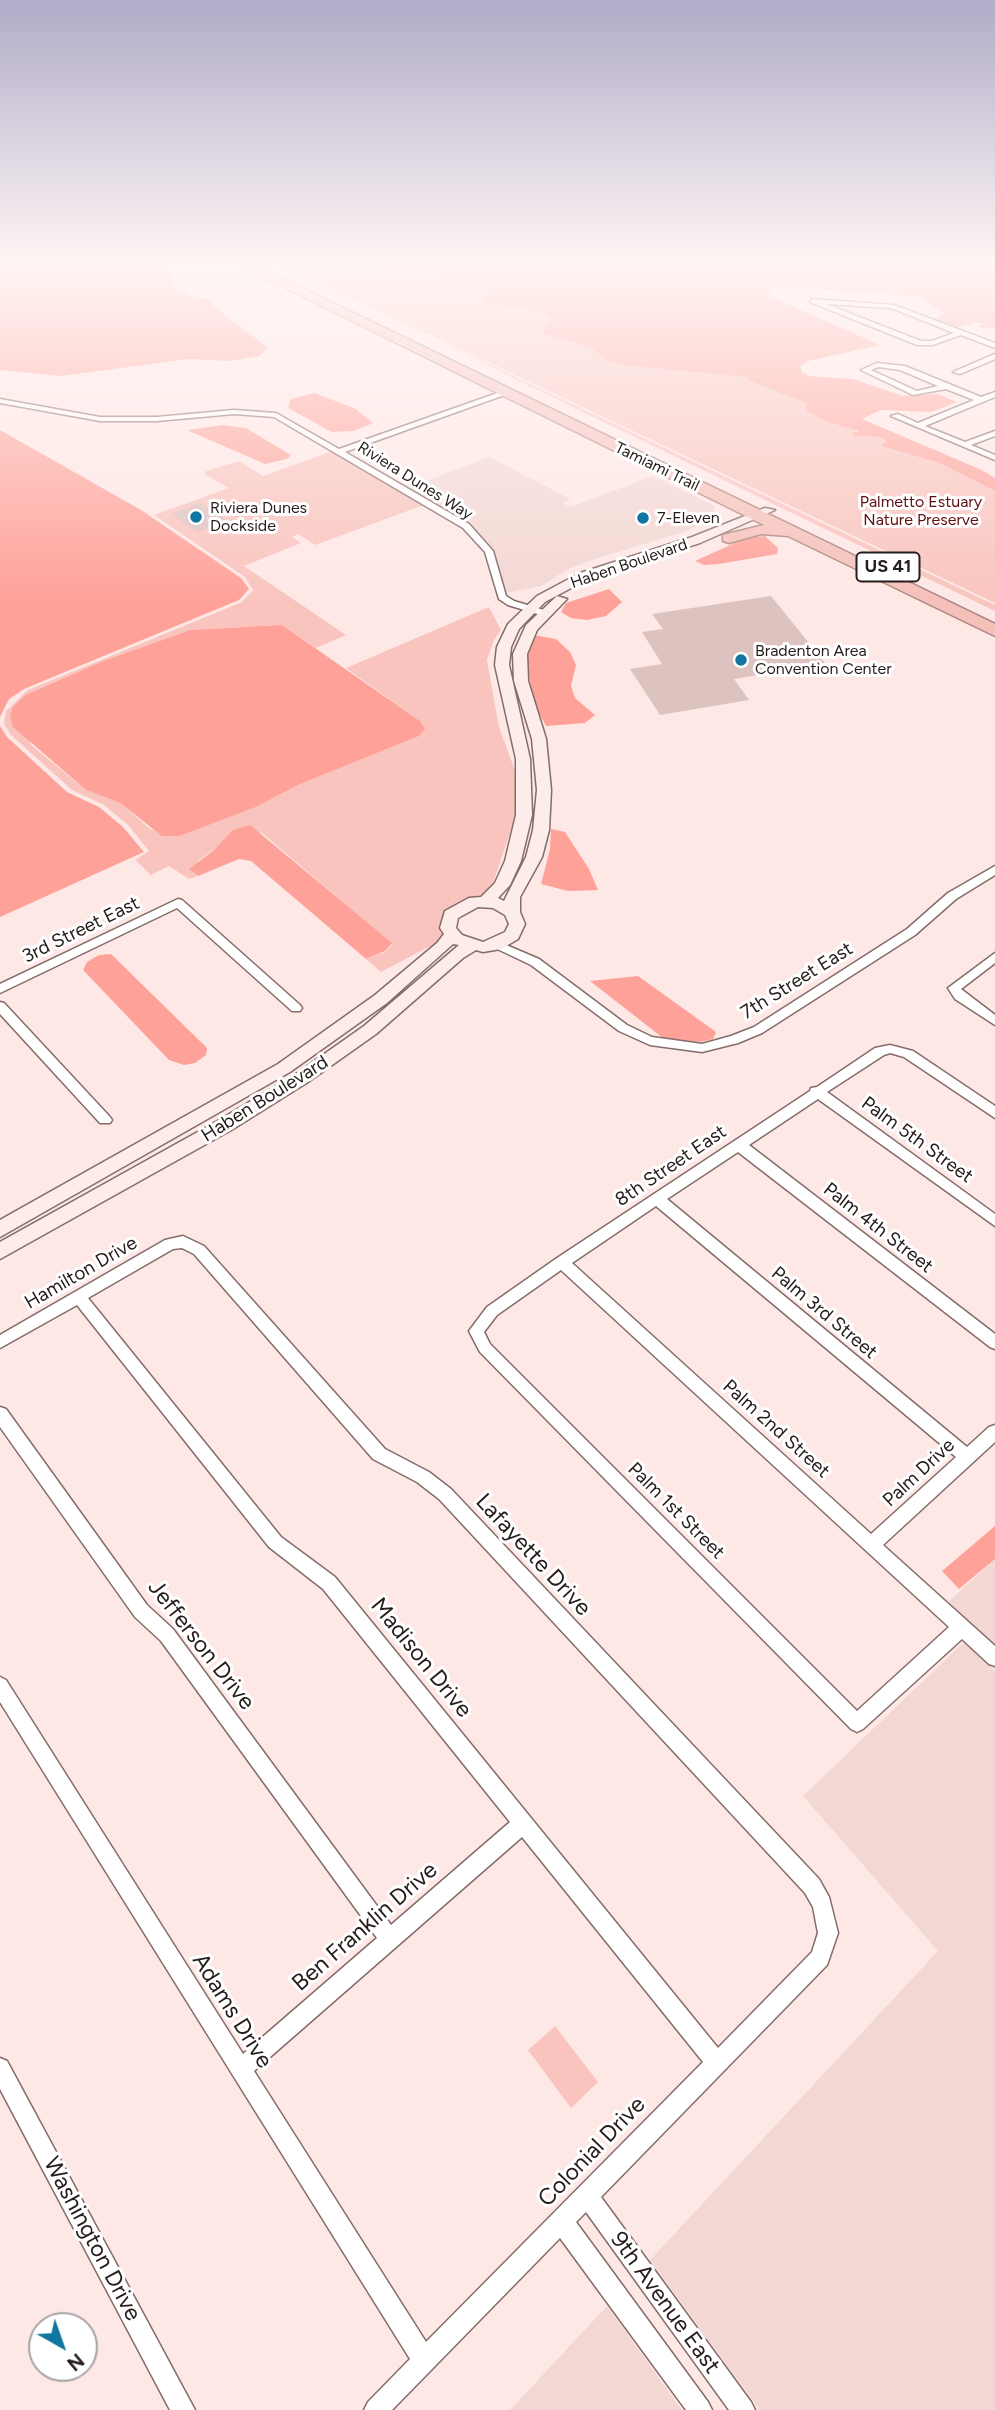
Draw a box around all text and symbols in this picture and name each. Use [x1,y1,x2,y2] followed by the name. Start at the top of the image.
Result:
[354,438,476,524] street label: Riviera Dunes Way
[612,438,702,496] street label: Tamiami Trail
[860,492,982,530] park label: Palmetto Estuary Nature Preserve
[210,498,307,536] place label: Riviera Dunes Dockside
[657,508,720,528] place label: 7-Eleven
[188,509,204,525] marker: Riviera Dunes Dockside
[635,510,651,526] marker: 7-Eleven
[568,535,690,593] street label: Haben Boulevard
[856,552,920,582] road number: US 41
[755,641,892,679] place label: Bradenton Area Convention Center
[733,652,749,668] marker: Bradenton Area Convention Center
[19,892,143,968] street label: 3rd Street East
[737,938,857,1024] street label: 7th Street East
[197,1051,333,1147] street label: Haben Boulevard
[857,1092,977,1188] street label: Palm 5th Street
[611,1120,731,1212] street label: 8th Street East
[819,1178,937,1278] street label: Palm 4th Street
[21,1232,141,1314] street label: Hamilton Drive
[766,1262,882,1364] street label: Palm 3rd Street
[718,1375,834,1483] street label: Palm 2nd Street
[879,1434,959,1512] street label: Palm Drive
[623,1458,729,1564] street label: Palm 1st Street
[469,1488,597,1622] street label: Lafayette Drive
[142,1574,260,1716] street label: Jefferson Drive
[364,1593,478,1723] street label: Madison Drive
[287,1857,443,1997] street label: Ben Franklin Drive
[186,1949,278,2073] street label: Adams Drive
[533,2091,651,2213] street label: Colonial Drive
[37,2152,147,2326] street label: Washington Drive
[604,2227,726,2379] street label: 9th Avenue East
[28,2312,98,2382] north arrow
[63,2348,89,2375] text: N

